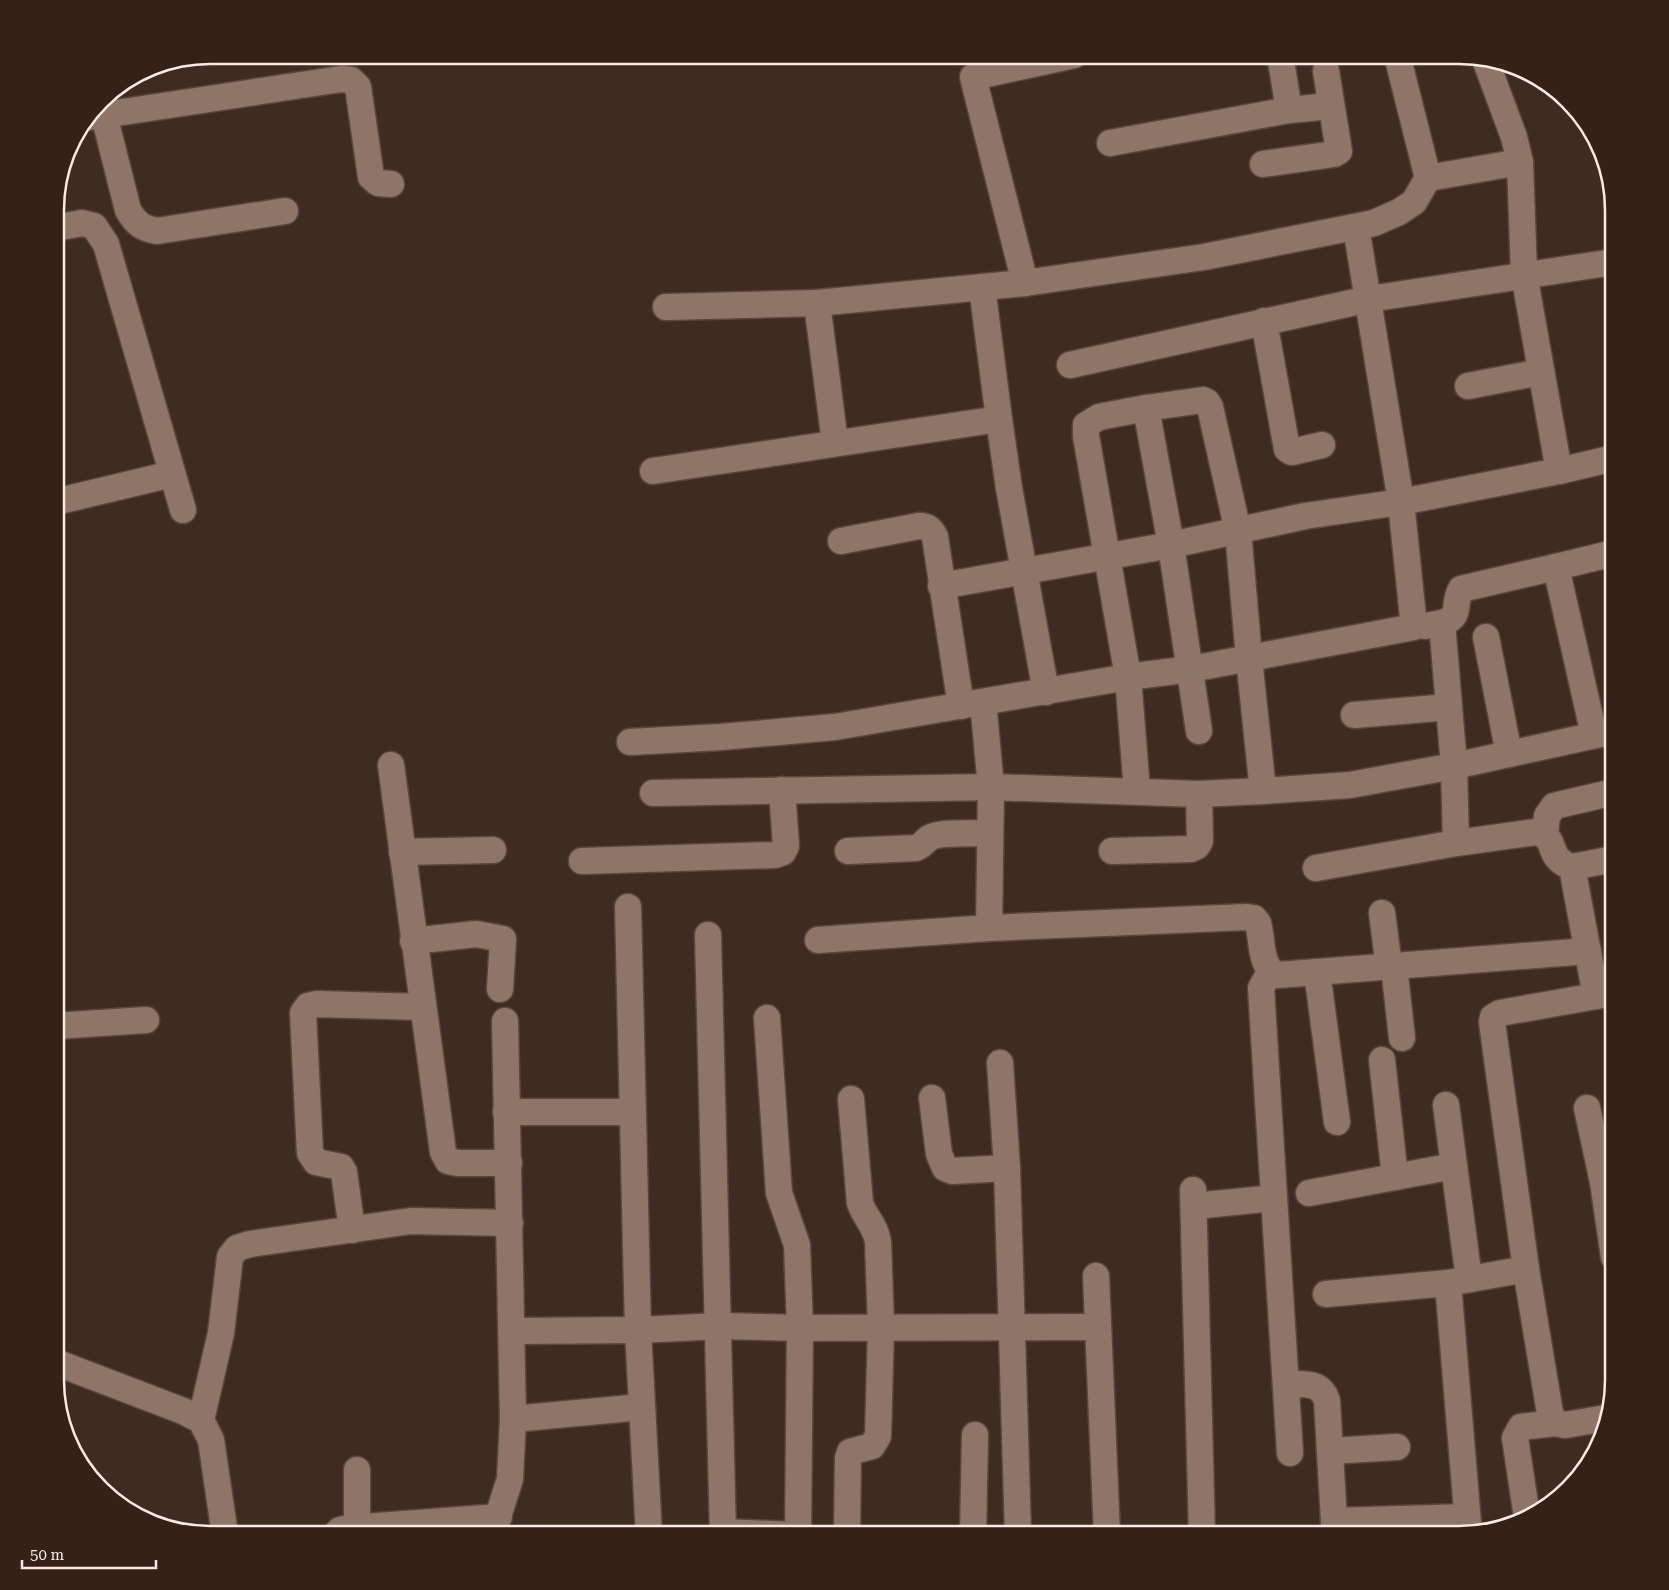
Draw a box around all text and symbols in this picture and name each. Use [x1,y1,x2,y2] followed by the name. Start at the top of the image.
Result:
[22,1538,156,1570] scale bar
[30,1546,65,1564] text: 50 m

